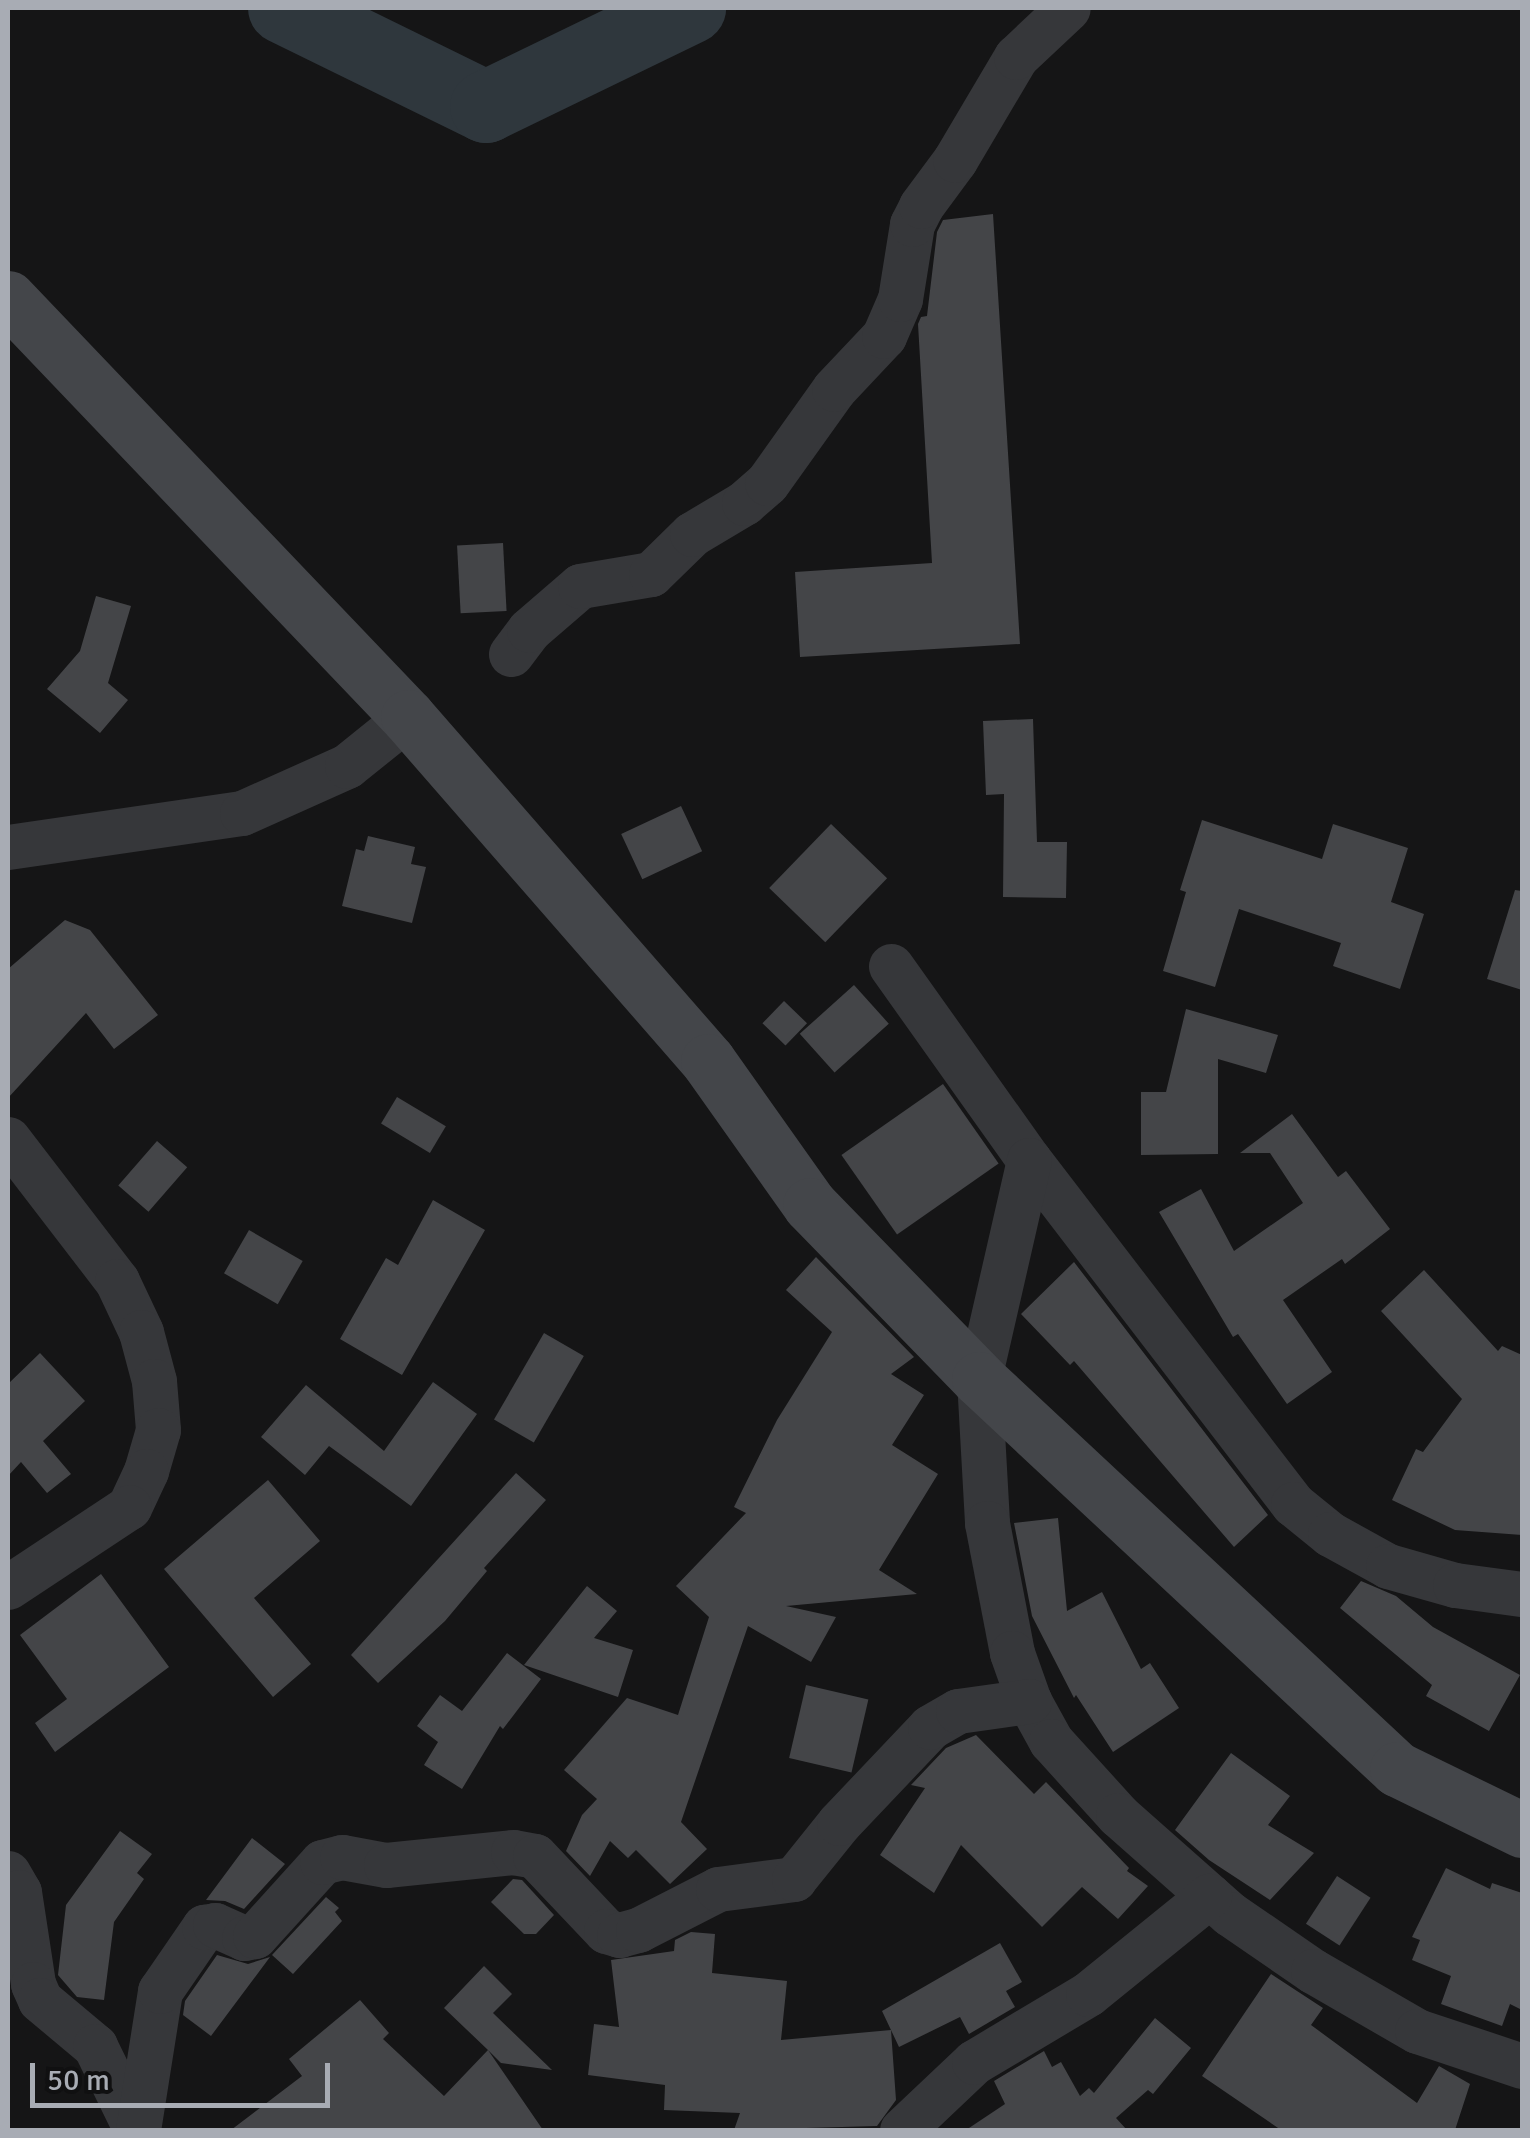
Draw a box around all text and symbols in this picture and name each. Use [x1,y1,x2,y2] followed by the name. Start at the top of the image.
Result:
[35,2043,335,2105] scale bar
[47,2062,110,2099] text: 50 m

